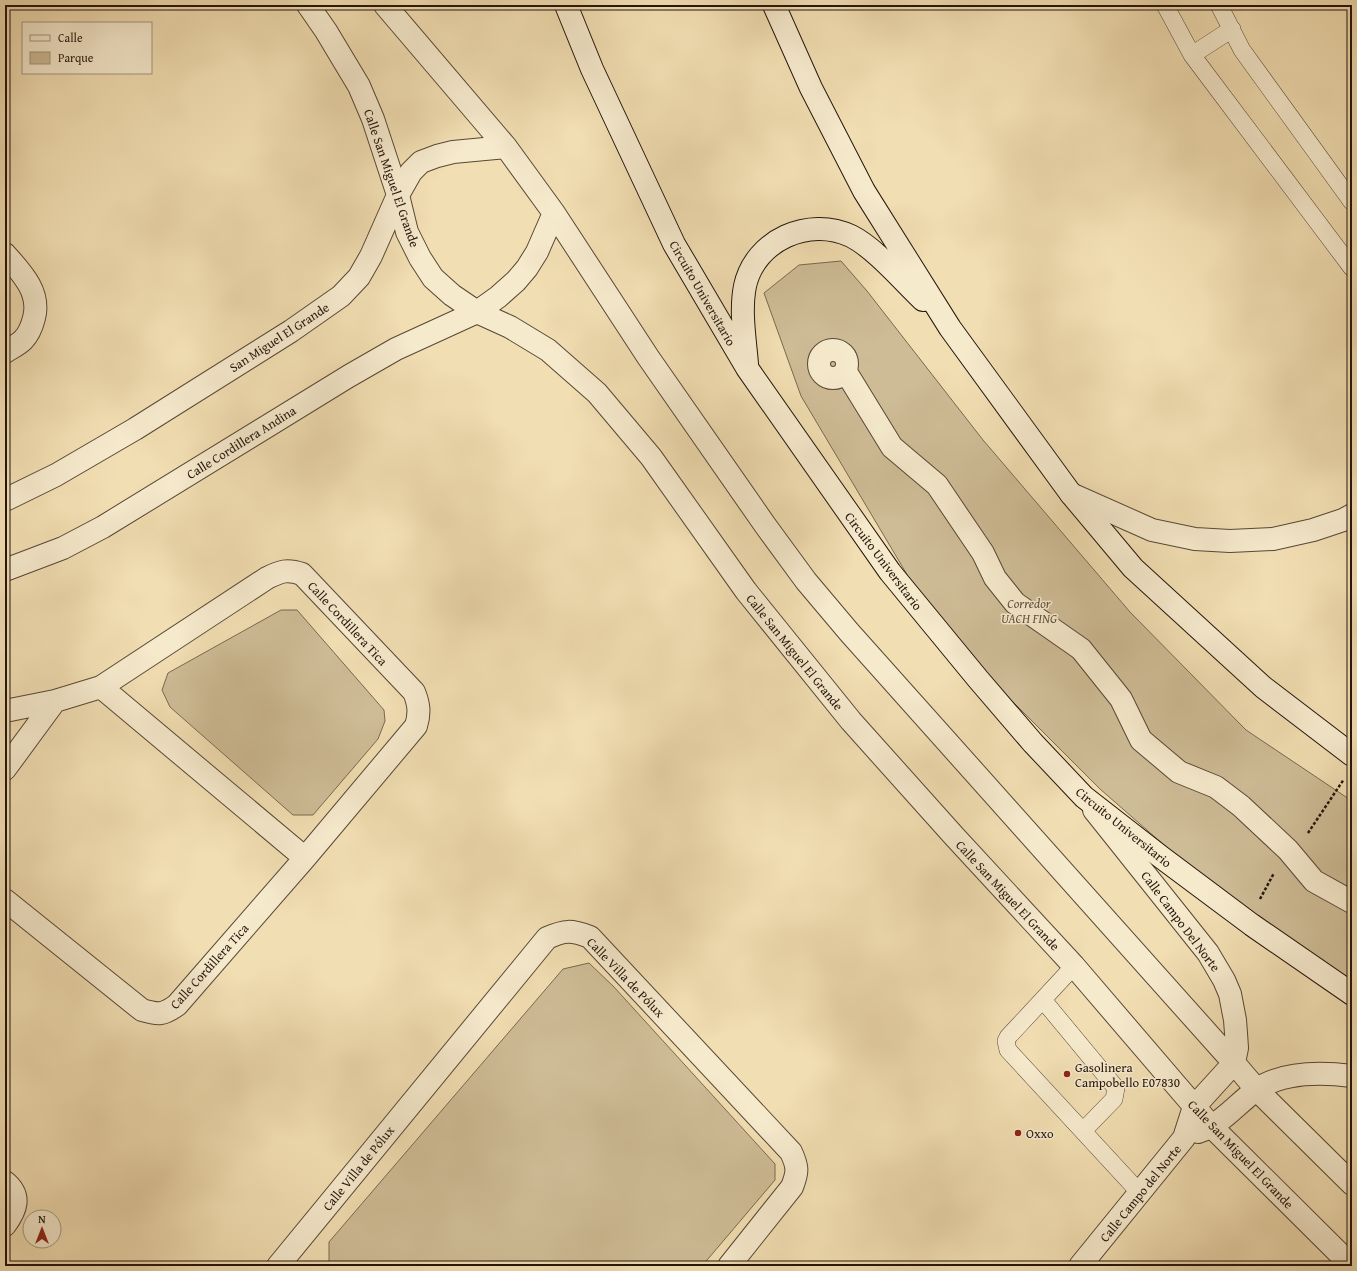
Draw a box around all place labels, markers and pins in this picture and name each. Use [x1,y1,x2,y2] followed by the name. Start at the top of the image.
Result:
[1075,1058,1180,1092] place label: Gasolinera Campobello E07830
[1062,1069,1072,1079] marker: Gasolinera Campobello E07830
[1026,1124,1054,1143] place label: Oxxo
[1013,1128,1023,1138] marker: Oxxo

